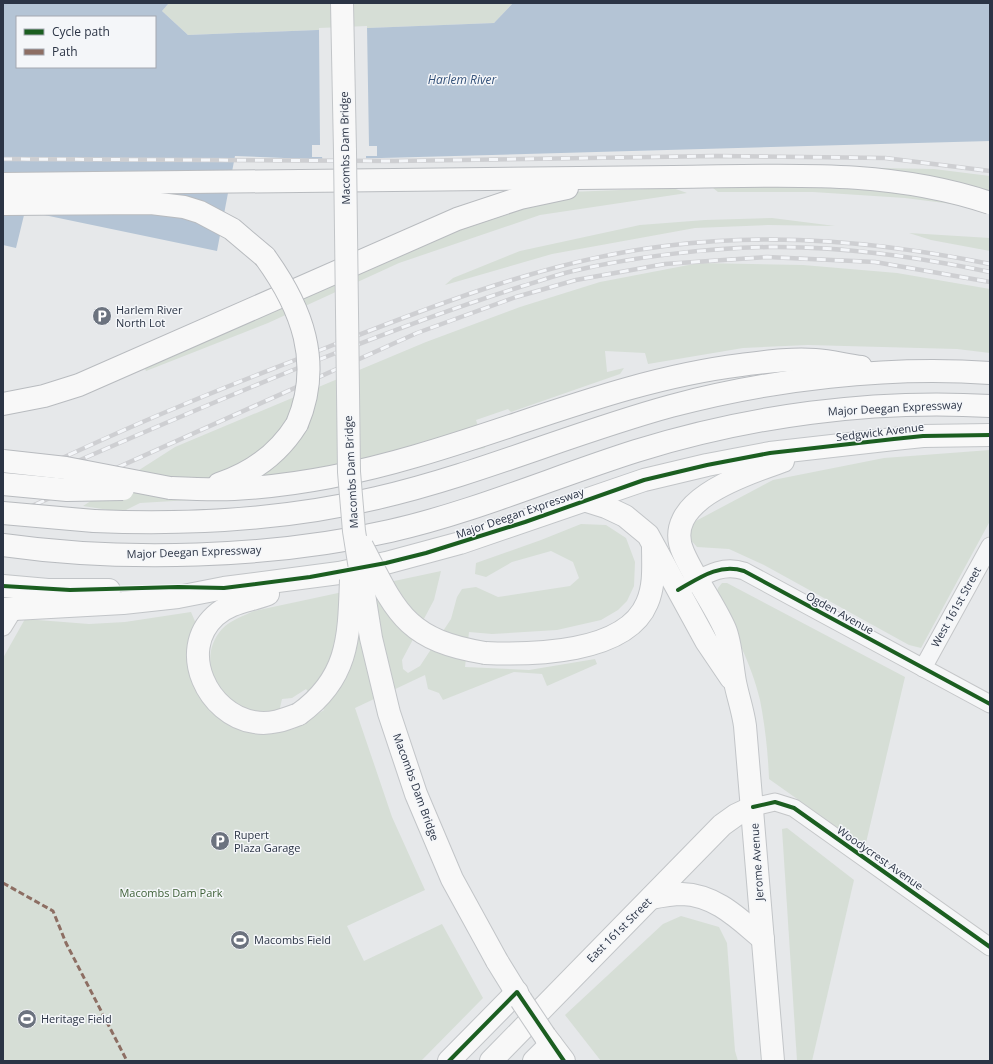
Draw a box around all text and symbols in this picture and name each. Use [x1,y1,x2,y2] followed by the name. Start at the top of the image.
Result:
[16,16,156,68] legend
[52,23,110,40] text: Cycle path
[52,43,78,60] text: Path
[428,71,497,88] water label: Harlem River
[336,91,353,205] street label: Macombs Dam Bridge
[116,302,183,330] place label: Harlem River North Lot
[91,305,113,327] parking icon: Harlem River North Lot
[827,396,963,419] street label: Major Deegan Expressway
[340,415,361,529] street label: Macombs Dam Bridge
[835,419,925,444] street label: Sedgwick Avenue
[454,483,586,542] street label: Major Deegan Expressway
[126,542,262,561] street label: Major Deegan Expressway
[927,564,984,650] street label: West 161st Street
[804,588,877,637] street label: Ogden Avenue
[390,731,443,843] street label: Macombs Dam Bridge
[834,822,926,893] street label: Woodycrest Avenue
[746,823,767,902] street label: Jerome Avenue
[234,827,301,855] place label: Rupert Plaza Garage
[209,830,231,852] parking icon: Rupert Plaza Garage
[119,885,223,900] park label: Macombs Dam Park
[583,894,654,965] street label: East 161st Street
[229,929,251,951] sports icon: Macombs Field
[254,932,331,947] place label: Macombs Field
[16,1008,38,1030] sports icon: Heritage Field
[41,1011,112,1026] place label: Heritage Field

